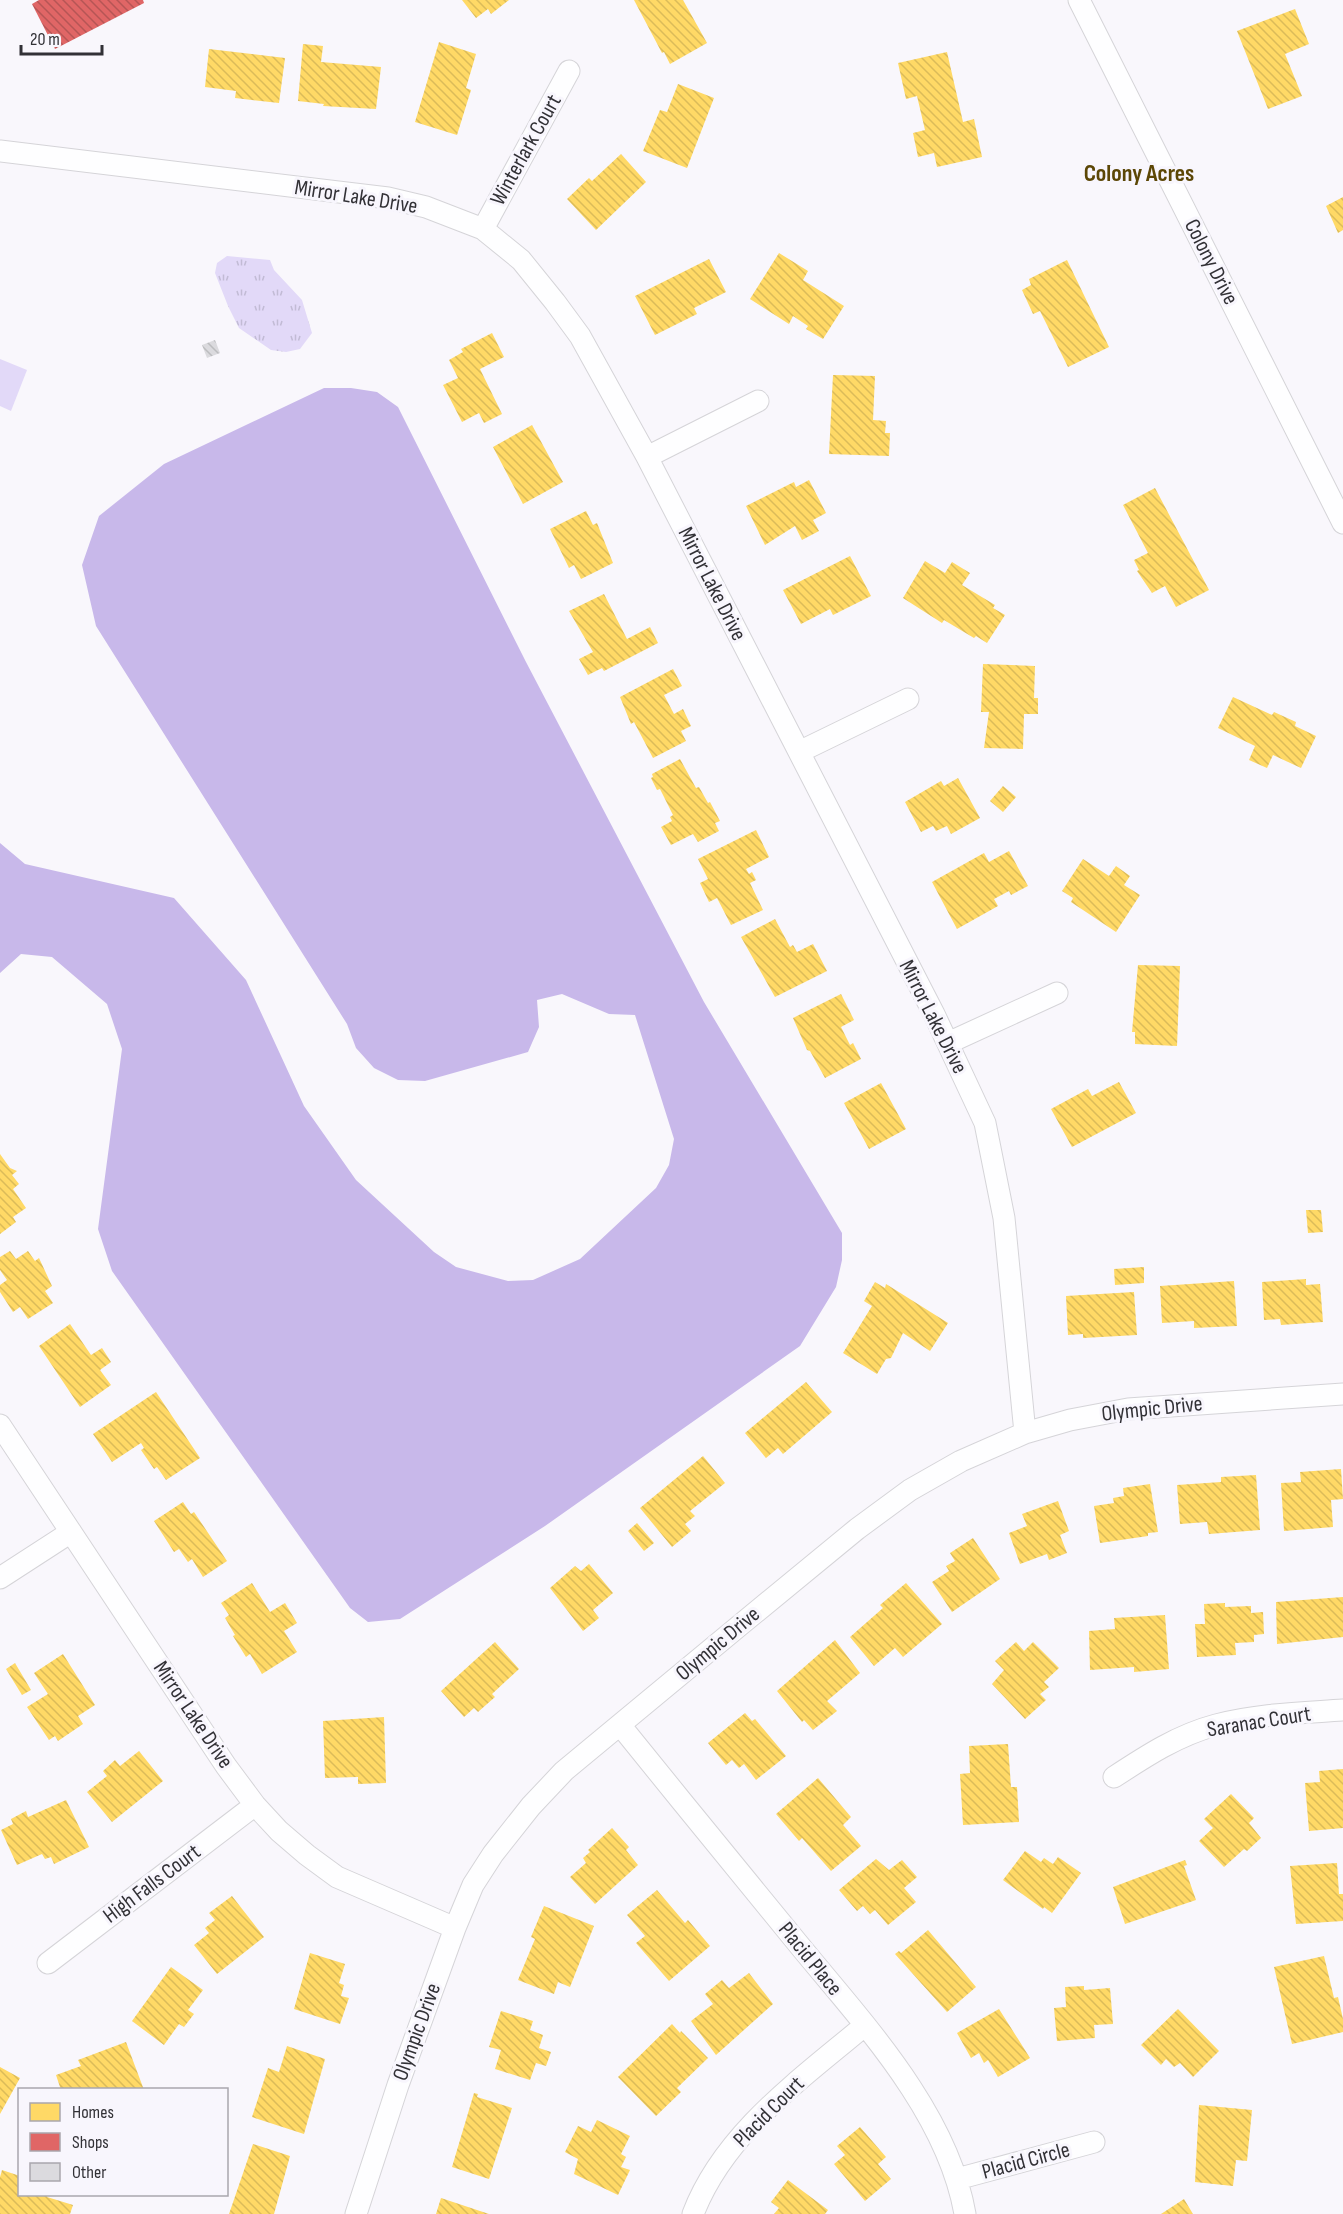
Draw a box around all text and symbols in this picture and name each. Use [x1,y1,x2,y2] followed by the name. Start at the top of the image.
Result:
[21,18,102,56] scale bar
[30,29,60,50] text: 20 m
[484,90,568,210] street label: Winterlark Court
[1084,159,1194,188] district label: Colony Acres
[293,174,419,220] street label: Mirror Lake Drive
[1178,215,1244,309] street label: Colony Drive
[672,523,752,645] street label: Mirror Lake Drive
[893,956,973,1078] street label: Mirror Lake Drive
[1100,1390,1204,1428] street label: Olympic Drive
[670,1601,766,1687] street label: Olympic Drive
[147,1656,239,1774] street label: Mirror Lake Drive
[1205,1700,1313,1744] street label: Saranac Court
[98,1838,206,1929] street label: High Falls Court
[772,1917,848,2001] street label: Placid Place
[387,1980,447,2084] street label: Olympic Drive
[728,2071,810,2153] street label: Placid Court
[18,2088,228,2196] legend
[72,2102,114,2123] text: Homes
[72,2132,109,2153] text: Shops
[979,2136,1073,2186] street label: Placid Circle
[72,2162,106,2183] text: Other

